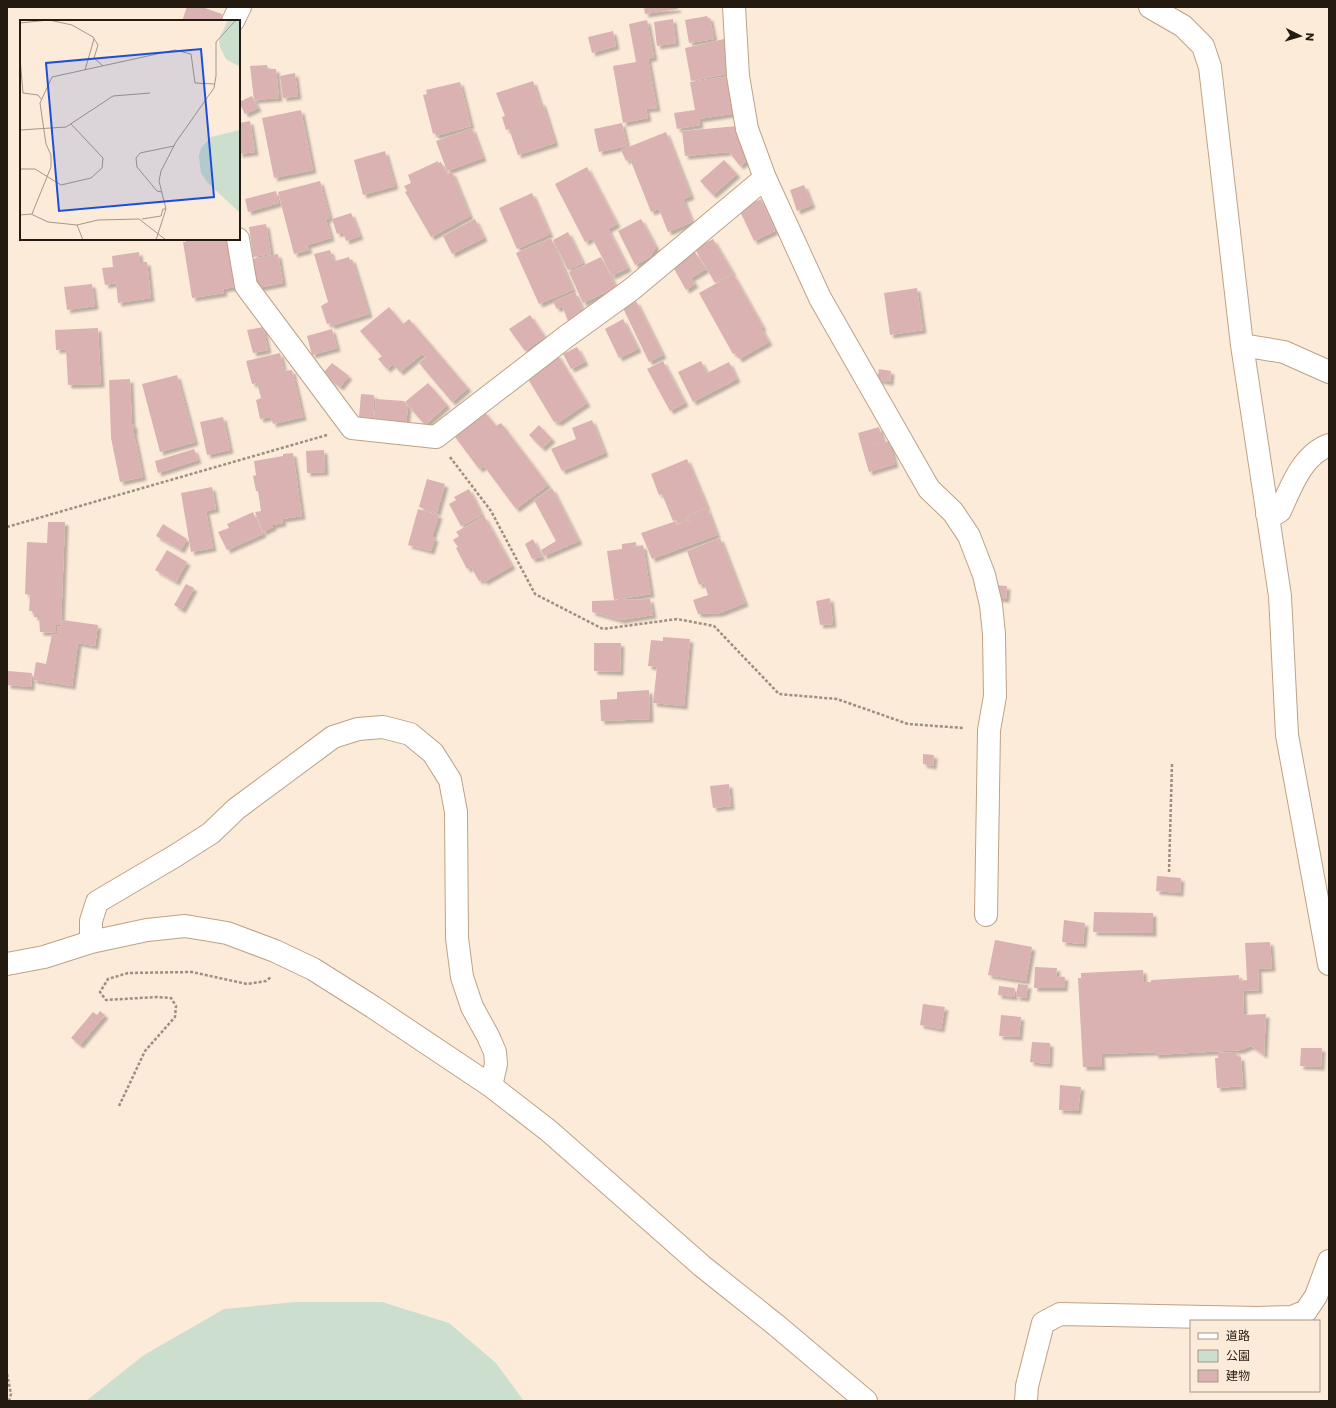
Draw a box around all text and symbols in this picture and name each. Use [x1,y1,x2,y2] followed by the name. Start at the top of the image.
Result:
[1280,16,1320,56] north arrow
[20,20,240,240] inset map
[1302,32,1318,42] text: N
[1190,1320,1320,1392] legend
[1226,1327,1250,1344] text: 道路
[1226,1347,1250,1364] text: 公園
[1226,1367,1250,1384] text: 建物

